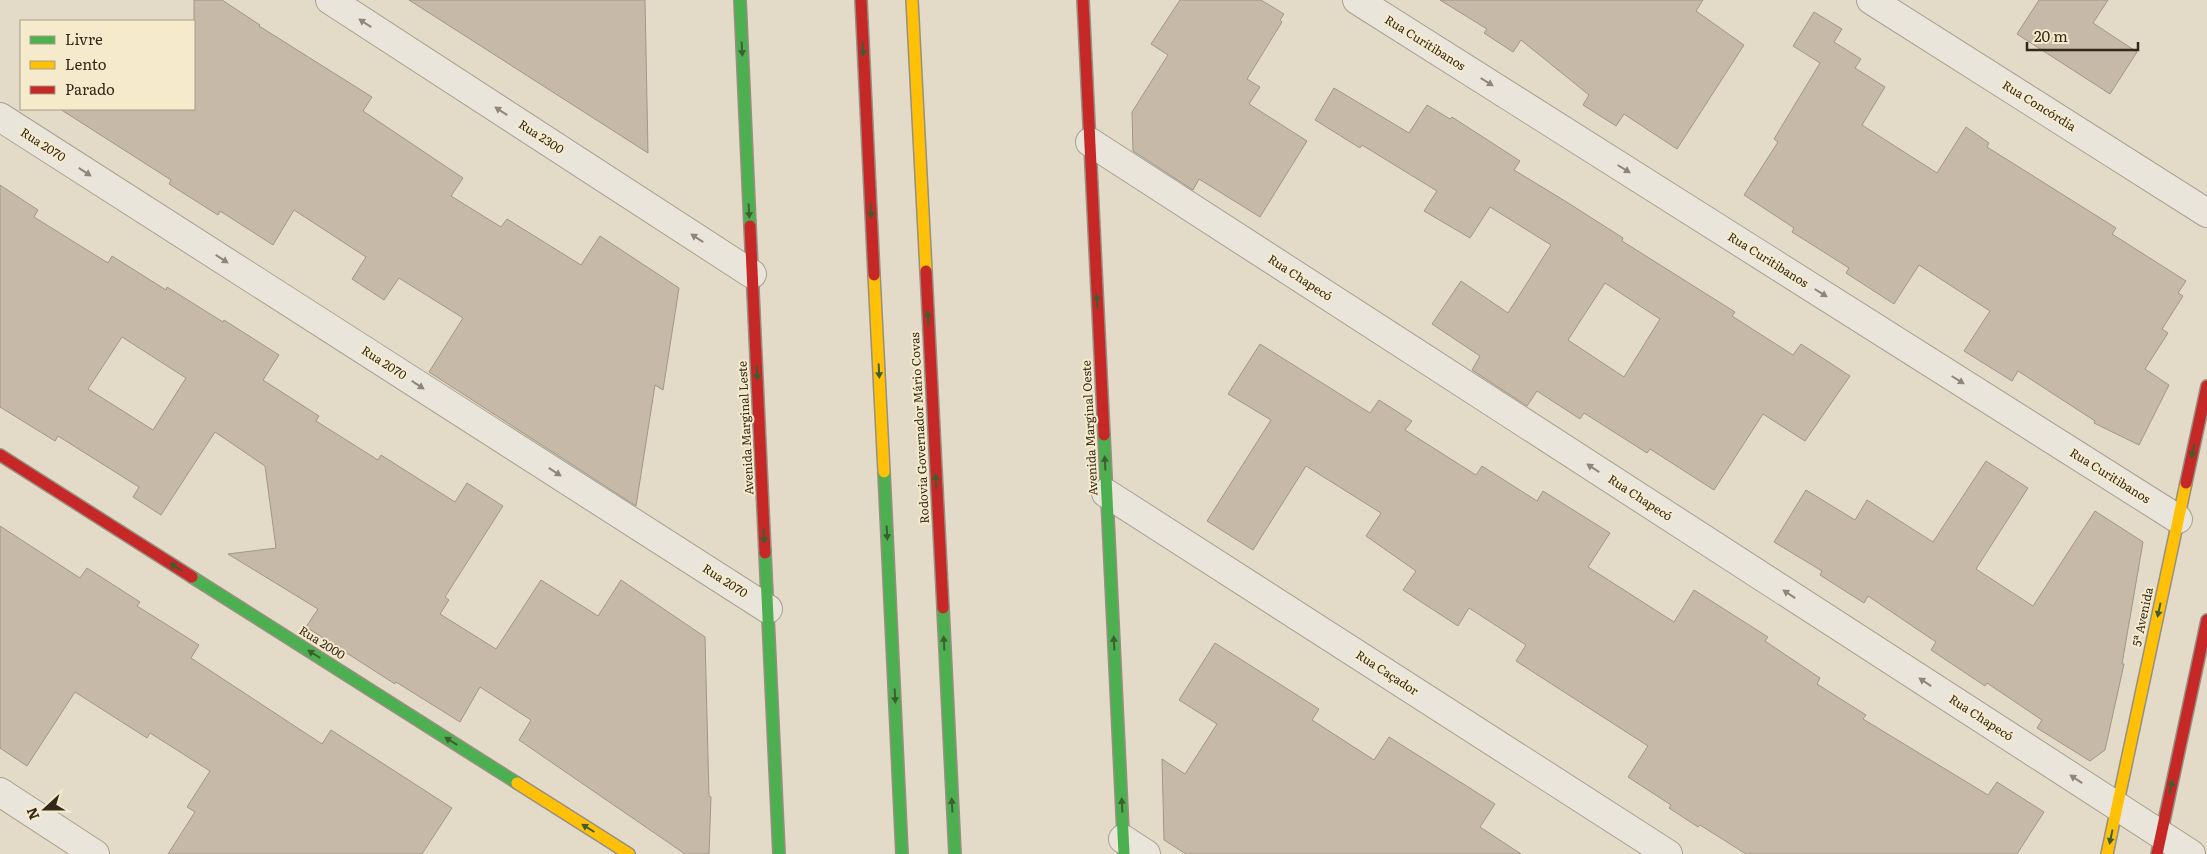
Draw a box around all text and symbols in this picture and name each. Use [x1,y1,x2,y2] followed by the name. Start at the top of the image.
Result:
[1382,10,1470,75] street label: Rua Curitibanos
[358,18,372,28] one-way arrow
[20,20,195,110] legend
[2027,20,2138,52] scale bar
[2034,24,2068,47] text: 20 m
[65,27,103,50] text: Livre
[738,41,746,57] one-way arrow
[860,41,868,57] one-way arrow
[65,52,107,75] text: Lento
[1999,75,2080,135] street label: Rua Concórdia
[65,77,115,100] text: Parado
[1480,77,1493,87] one-way arrow
[495,106,508,116] one-way arrow
[515,115,568,158] street label: Rua 2300
[17,123,70,166] street label: Rua 2070
[1618,164,1631,174] one-way arrow
[79,167,92,177] one-way arrow
[746,203,754,219] one-way arrow
[868,203,876,219] one-way arrow
[1725,227,1813,292] street label: Rua Curitibanos
[690,233,703,242] one-way arrow
[1265,250,1336,305] street label: Rua Chapecó
[216,255,229,264] one-way arrow
[1814,289,1827,298] one-way arrow
[1093,293,1101,309] one-way arrow
[924,310,932,326] one-way arrow
[905,331,933,524] street label: Rodovia Governador Mário Covas
[358,341,411,384] street label: Rua 2070
[1076,360,1102,496] street label: Avenida Marginal Oeste
[733,361,758,496] street label: Avenida Marginal Leste
[875,363,883,379] one-way arrow
[753,366,761,382] one-way arrow
[1952,375,1965,385] one-way arrow
[412,380,425,389] one-way arrow
[2067,443,2155,508] street label: Rua Curitibanos
[2189,443,2197,458] one-way arrow
[1101,455,1109,471] one-way arrow
[1587,463,1600,472] one-way arrow
[548,467,562,477] one-way arrow
[1605,470,1676,525] street label: Rua Chapecó
[932,472,940,488] one-way arrow
[883,526,891,542] one-way arrow
[761,528,769,544] one-way arrow
[699,559,752,602] street label: Rua 2070
[170,562,183,572] one-way arrow
[2127,585,2157,648] street label: 5ª Avenida
[1782,589,1795,598] one-way arrow
[2155,602,2163,617] one-way arrow
[296,621,349,663] street label: Rua 2000
[940,635,948,651] one-way arrow
[1109,635,1117,651] one-way arrow
[1353,645,1423,699] street label: Rua Caçador
[307,649,320,659] one-way arrow
[1919,677,1932,687] one-way arrow
[891,688,899,704] one-way arrow
[1946,690,2017,745] street label: Rua Chapecó
[444,736,457,746] one-way arrow
[2070,775,2083,784] one-way arrow
[2167,780,2175,795] one-way arrow
[20,784,70,834] north arrow
[948,797,956,813] one-way arrow
[1117,797,1125,813] one-way arrow
[20,805,43,823] text: N
[581,823,595,833] one-way arrow
[2106,829,2114,845] one-way arrow

